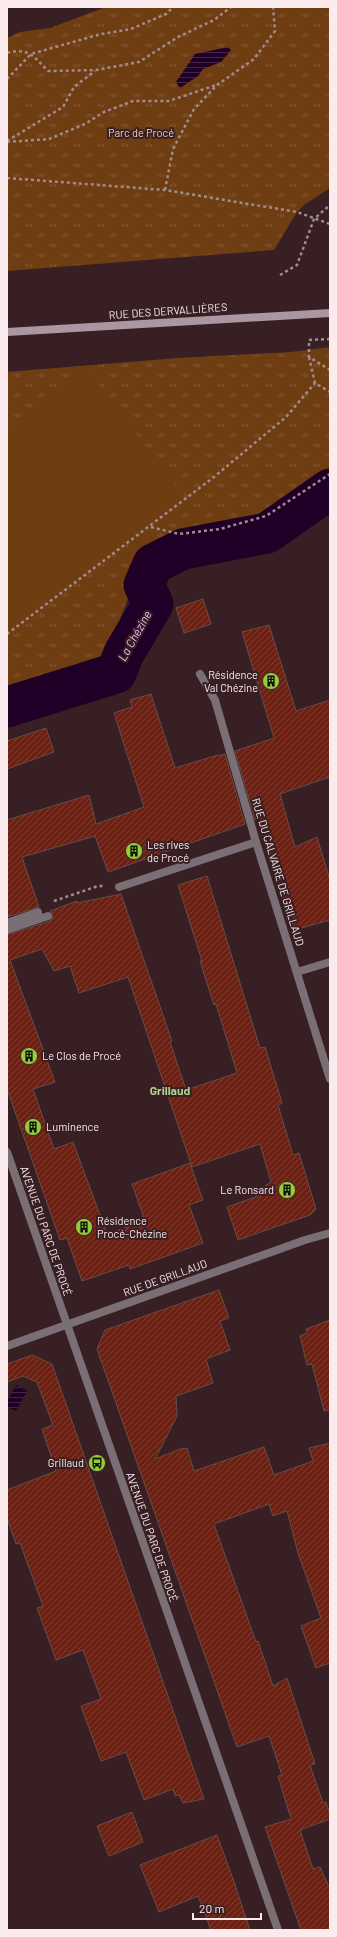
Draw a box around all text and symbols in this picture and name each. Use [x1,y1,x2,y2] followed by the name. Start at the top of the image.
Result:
[108,126,174,139] park label: Parc de Procé
[108,300,228,321] street label: RUE DES DERVALLIÈRES
[115,608,154,663] water label: La Chézine
[204,668,258,694] place label: Résidence Val Chézine
[261,671,281,691] building icon: Résidence Val Chézine
[250,796,307,948] street label: RUE DU CALVAIRE DE GRILLAUD
[147,838,189,864] place label: Les rives de Procé
[124,841,144,861] building icon: Les rives de Procé
[19,1046,39,1066] building icon: Le Clos de Procé
[42,1049,121,1062] place label: Le Clos de Procé
[150,1083,190,1097] district label: Grillaud
[23,1117,43,1137] building icon: Luminence
[46,1120,99,1133] place label: Luminence
[18,1164,75,1298] street label: AVENUE DU PARC DE PROCÉ
[277,1180,297,1200] building icon: Le Ronsard
[220,1183,274,1196] place label: Le Ronsard
[97,1214,167,1240] place label: Résidence Procé-Chézine
[74,1217,94,1237] building icon: Résidence Procé-Chézine
[121,1256,209,1299] street label: RUE DE GRILLAUD
[87,1453,107,1473] bus stop icon: Grillaud
[48,1456,84,1469] place label: Grillaud
[124,1470,181,1604] street label: AVENUE DU PARC DE PROCÉ
[193,1895,261,1921] scale bar
[199,1901,225,1915] text: 20 m

